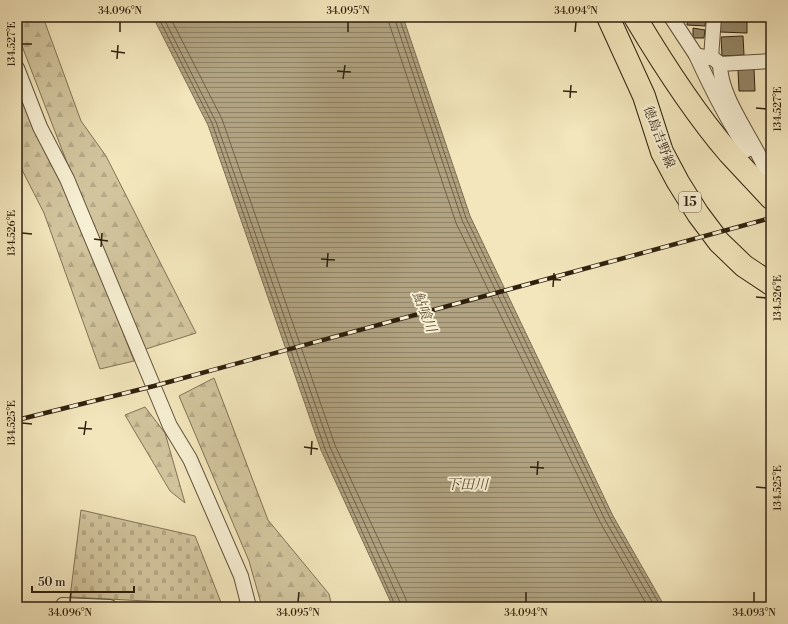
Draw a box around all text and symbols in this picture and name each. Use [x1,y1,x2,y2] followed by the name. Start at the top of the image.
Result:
[98,5,142,17] text: 34.096°N
[326,5,370,17] text: 34.095°N
[554,5,598,17] text: 34.094°N
[6,21,18,66] text: 134.527°E
[772,86,784,131] text: 134.527°E
[640,104,678,170] street label: 徳島吉野線
[679,192,701,212] road number: 15
[6,210,18,256] text: 134.526°E
[772,275,784,321] text: 134.526°E
[408,289,441,337] water label: 鮎喰川
[6,400,18,446] text: 134.525°E
[772,465,784,511] text: 134.525°E
[446,476,490,494] water label: 下田川
[32,568,134,594] scale bar
[38,575,66,590] text: 50 m
[48,607,92,619] text: 34.096°N
[276,607,320,619] text: 34.095°N
[504,607,548,619] text: 34.094°N
[732,607,776,619] text: 34.093°N

